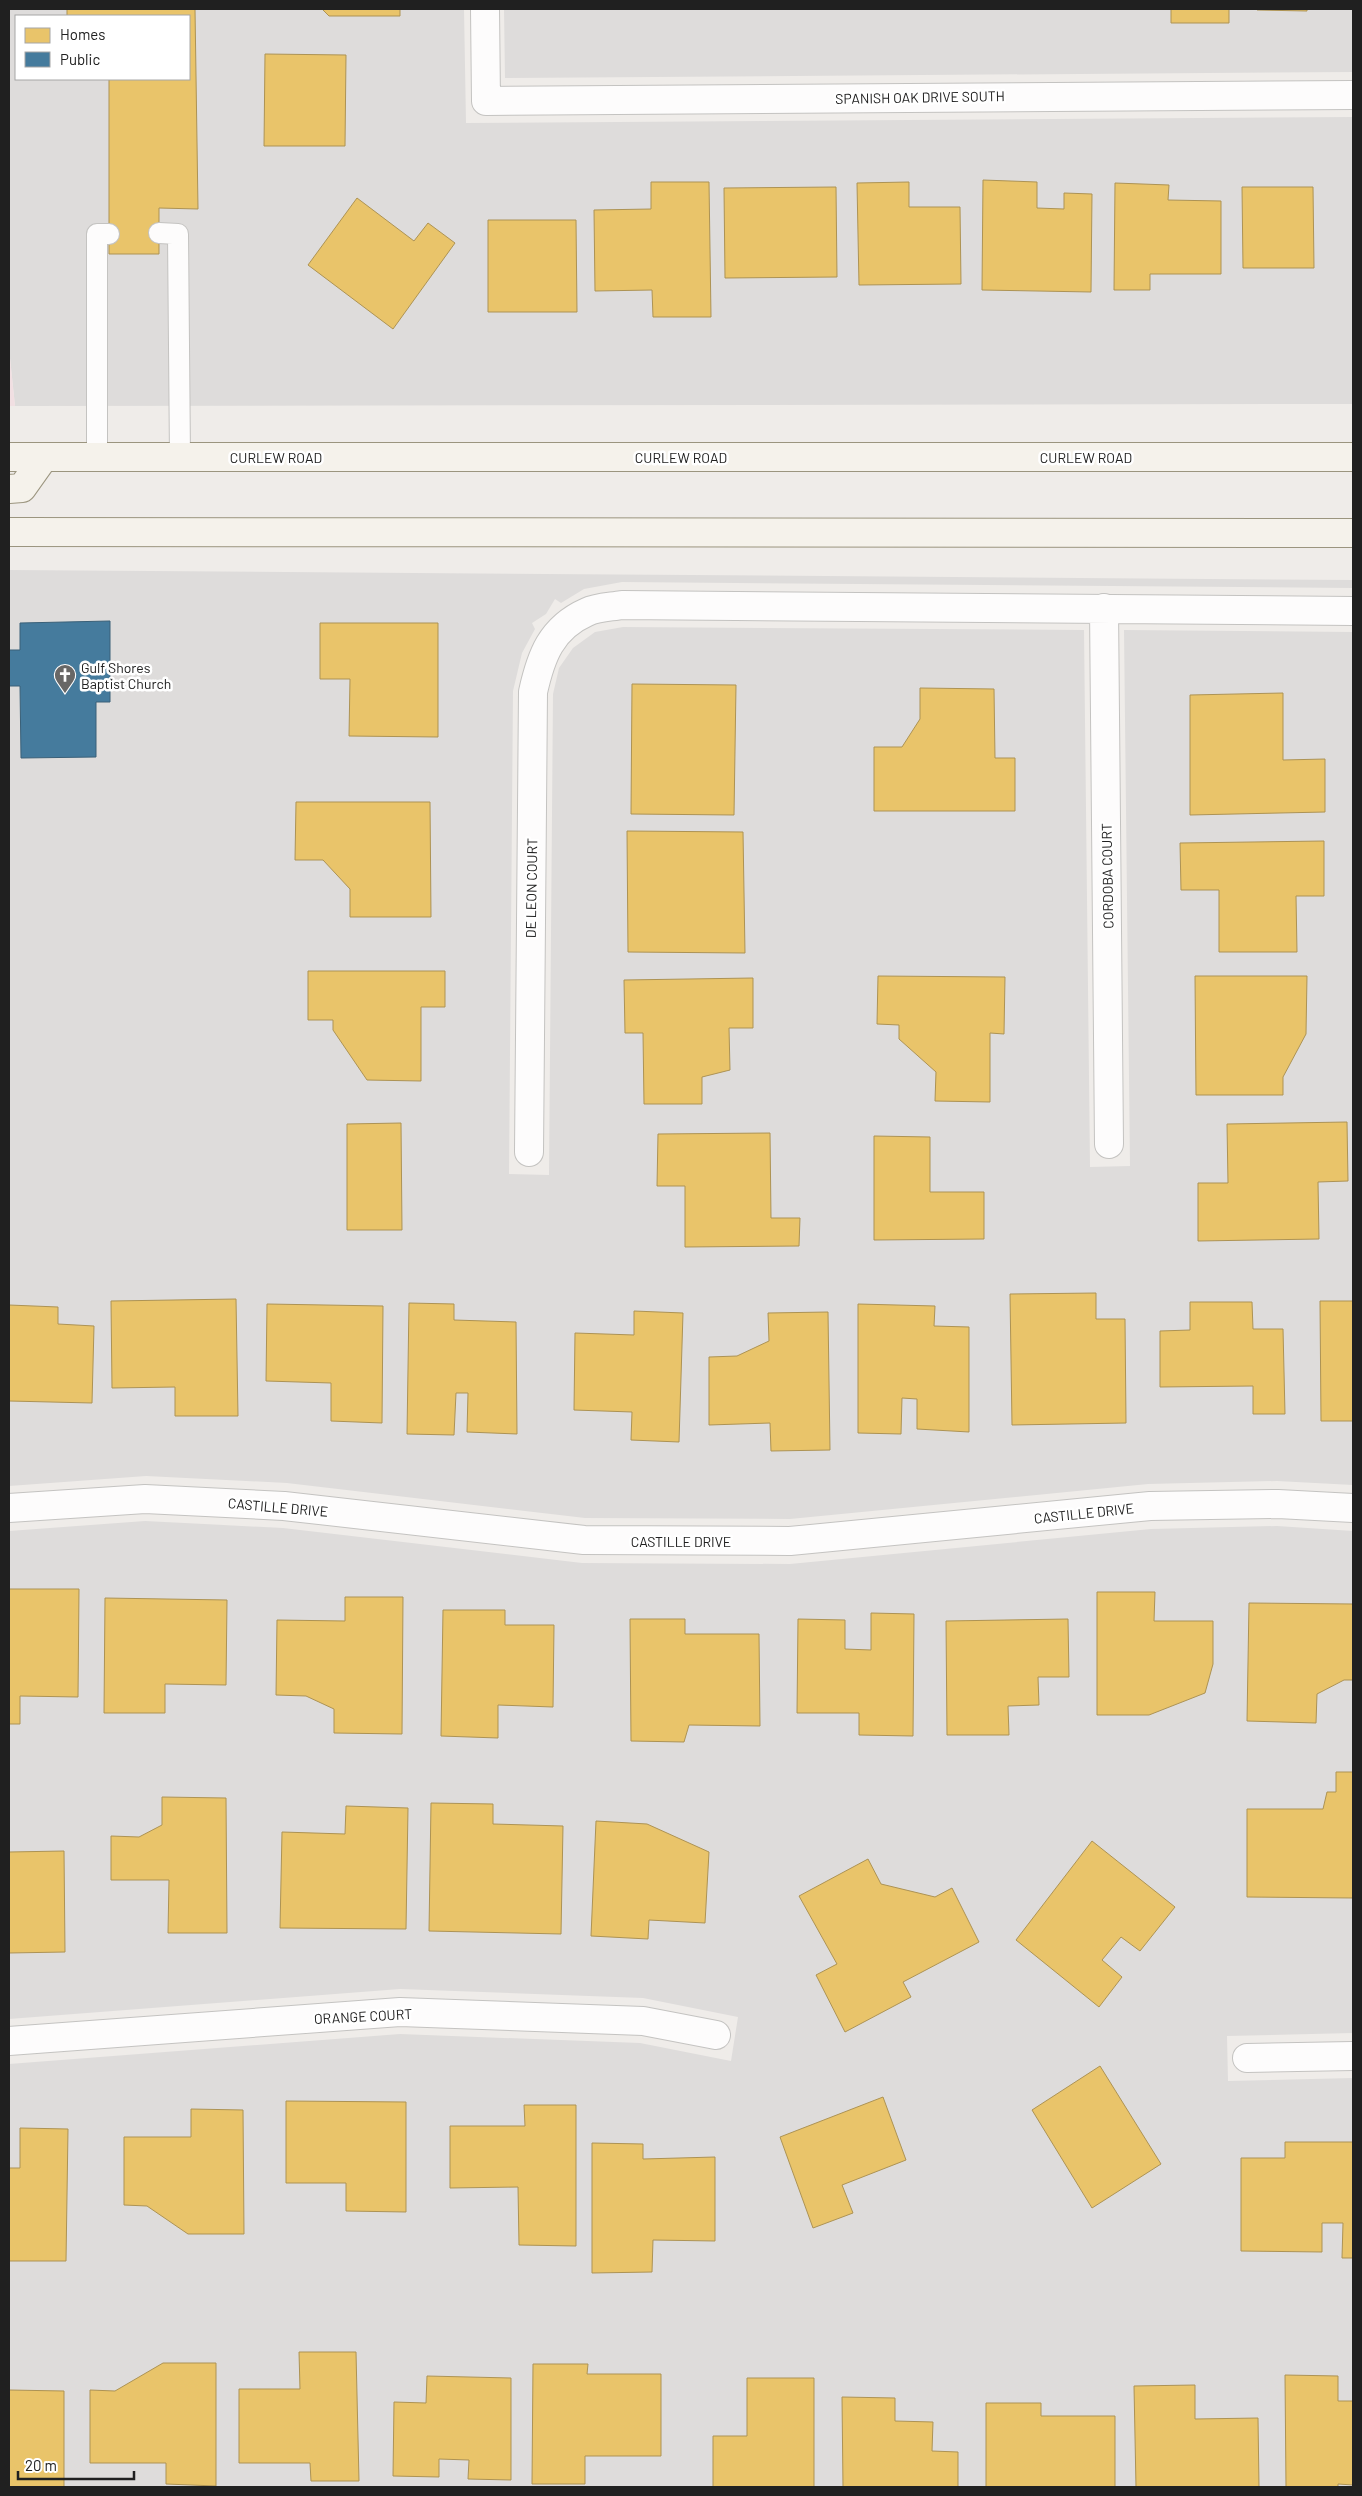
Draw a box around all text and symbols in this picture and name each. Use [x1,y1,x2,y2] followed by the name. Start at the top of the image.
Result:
[15,15,190,80] legend
[60,25,105,43] text: Homes
[60,50,100,68] text: Public
[835,87,1005,107] street label: SPANISH OAK DRIVE SOUTH
[230,449,322,466] street label: CURLEW ROAD
[635,449,727,466] street label: CURLEW ROAD
[1040,449,1132,466] street label: CURLEW ROAD
[81,659,171,692] place label: Gulf Shores Baptist Church
[53,663,77,694] church icon: Gulf Shores Baptist Church
[1098,823,1116,929] street label: CORDOBA COURT
[522,838,540,938] street label: DE LEON COURT
[227,1494,329,1520] street label: CASTILLE DRIVE
[1033,1499,1135,1527] street label: CASTILLE DRIVE
[631,1533,731,1550] street label: CASTILLE DRIVE
[313,2005,413,2027] street label: ORANGE COURT
[18,2448,134,2480] scale bar
[25,2456,57,2474] text: 20 m

